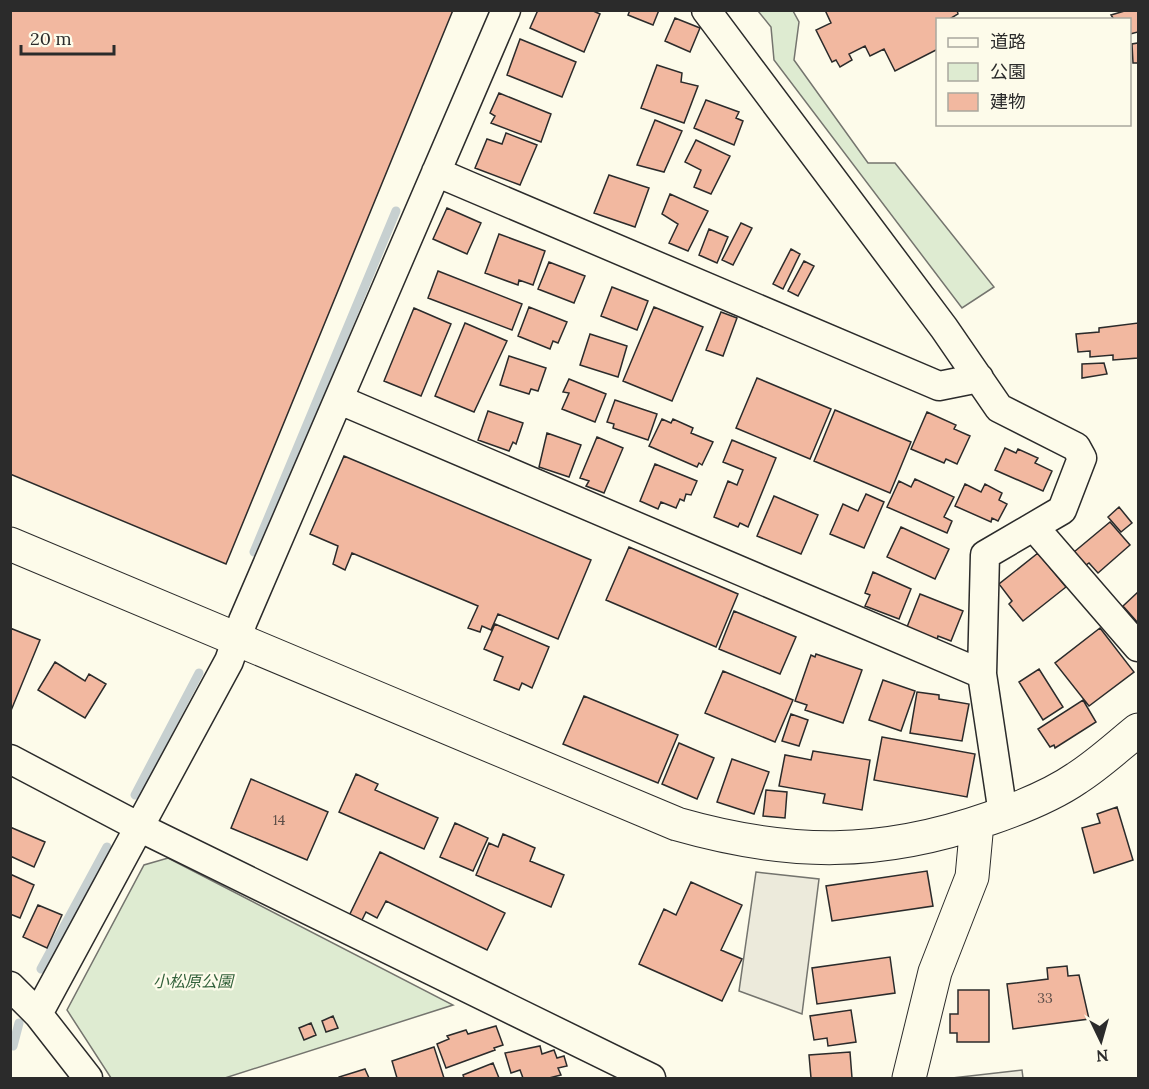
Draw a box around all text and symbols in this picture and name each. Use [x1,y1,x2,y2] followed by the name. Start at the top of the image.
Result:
[21,18,114,56] scale bar
[936,18,1131,126] legend
[30,27,72,50] text: 20 m
[990,30,1026,53] text: 道路
[990,60,1026,83] text: 公園
[990,90,1026,113] text: 建物
[273,811,286,829] house number: 14
[153,971,235,991] park label: 小松原公園
[1037,989,1053,1007] house number: 33
[1071,1011,1131,1071] north arrow
[1095,1045,1109,1066] text: N

